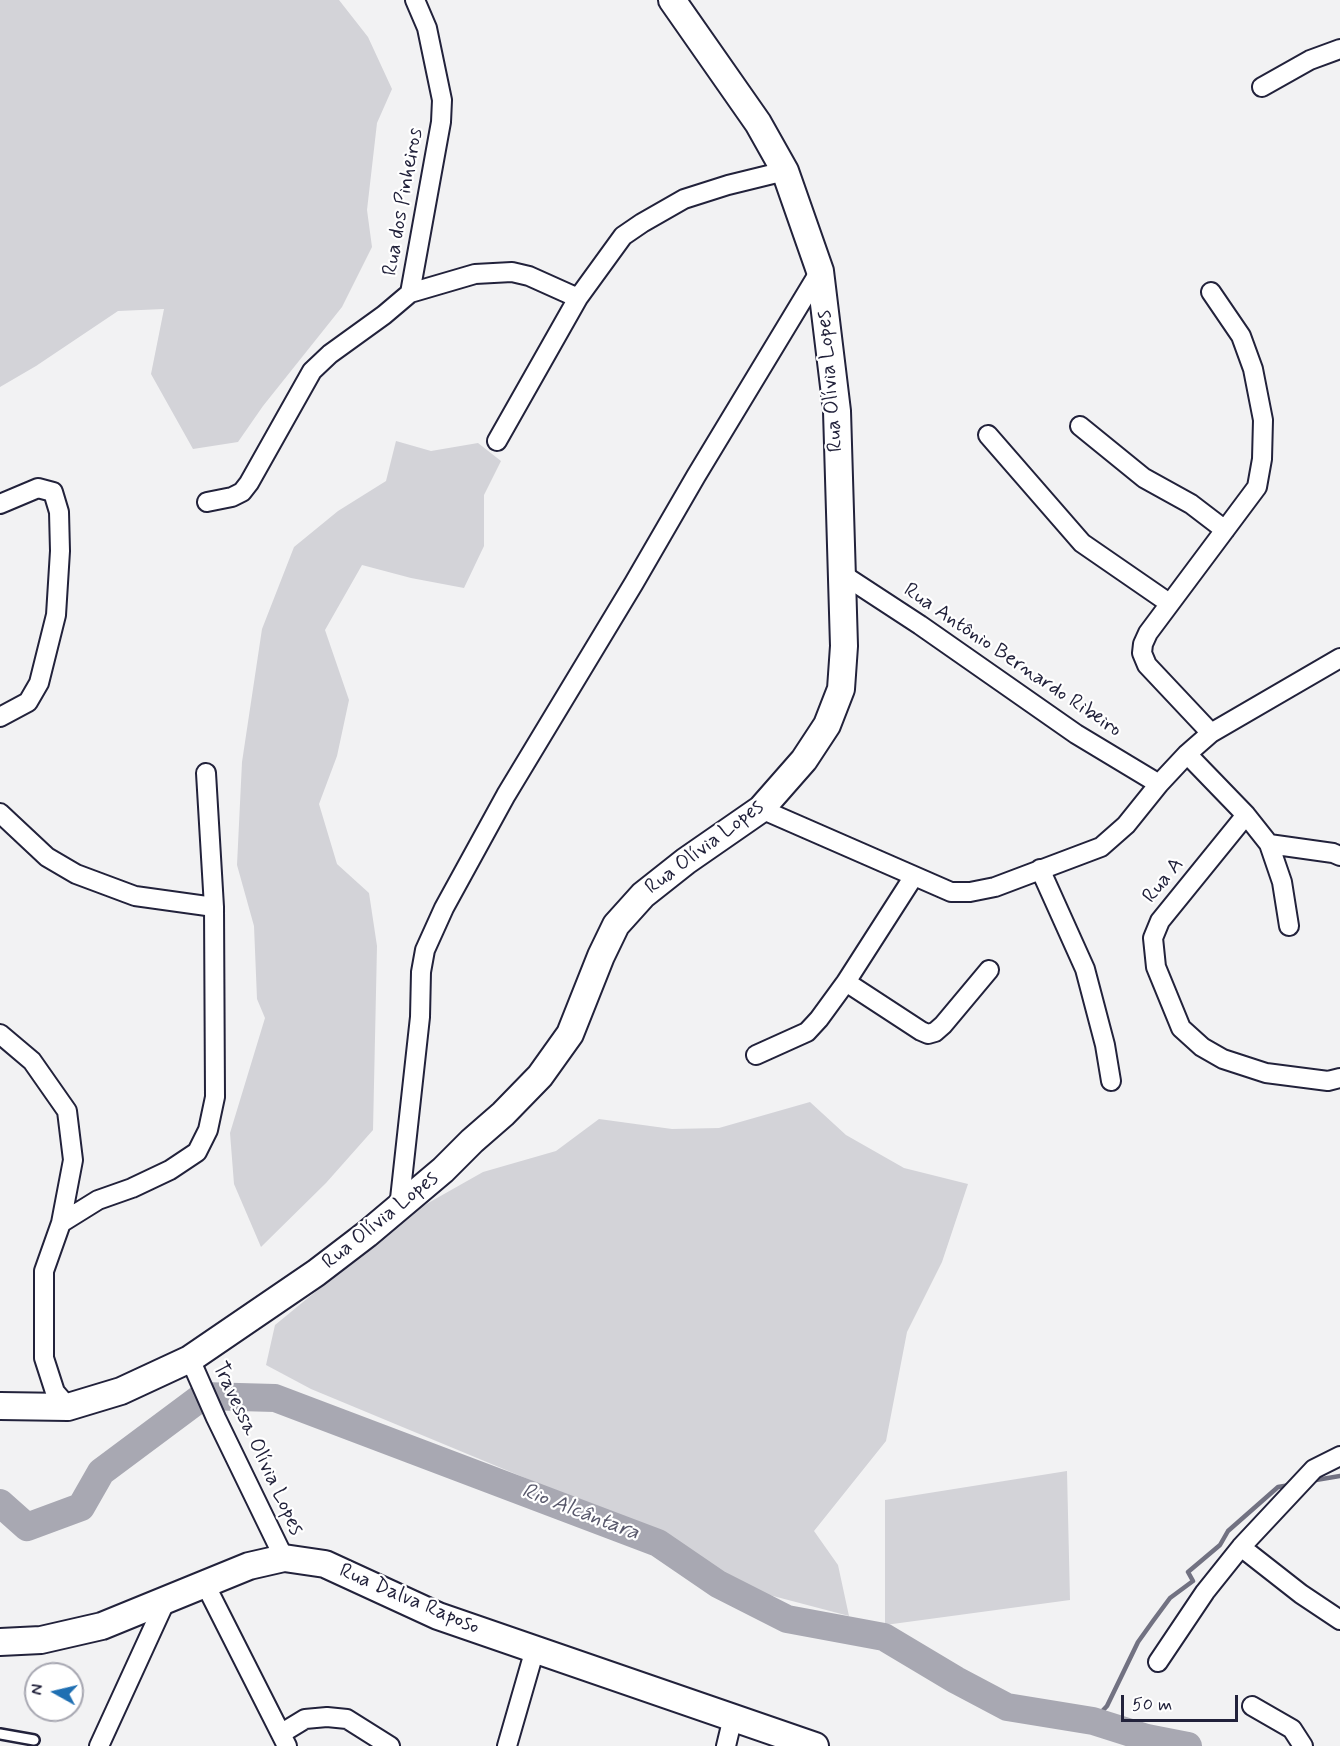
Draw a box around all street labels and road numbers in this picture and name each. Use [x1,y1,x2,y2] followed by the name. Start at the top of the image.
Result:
[379,126,429,278] street label: Rua dos Pinheiros
[812,309,850,453] street label: Rua Olívia Lopes
[898,578,1126,744] street label: Rua Antônio Bernardo Ribeiro
[641,795,769,901] street label: Rua Olívia Lopes
[1138,853,1190,909] street label: Rua A
[318,1167,444,1275] street label: Rua Olívia Lopes
[206,1358,308,1540] street label: Travessa Olívia Lopes
[335,1559,483,1641] street label: Rua Dalva Raposo

